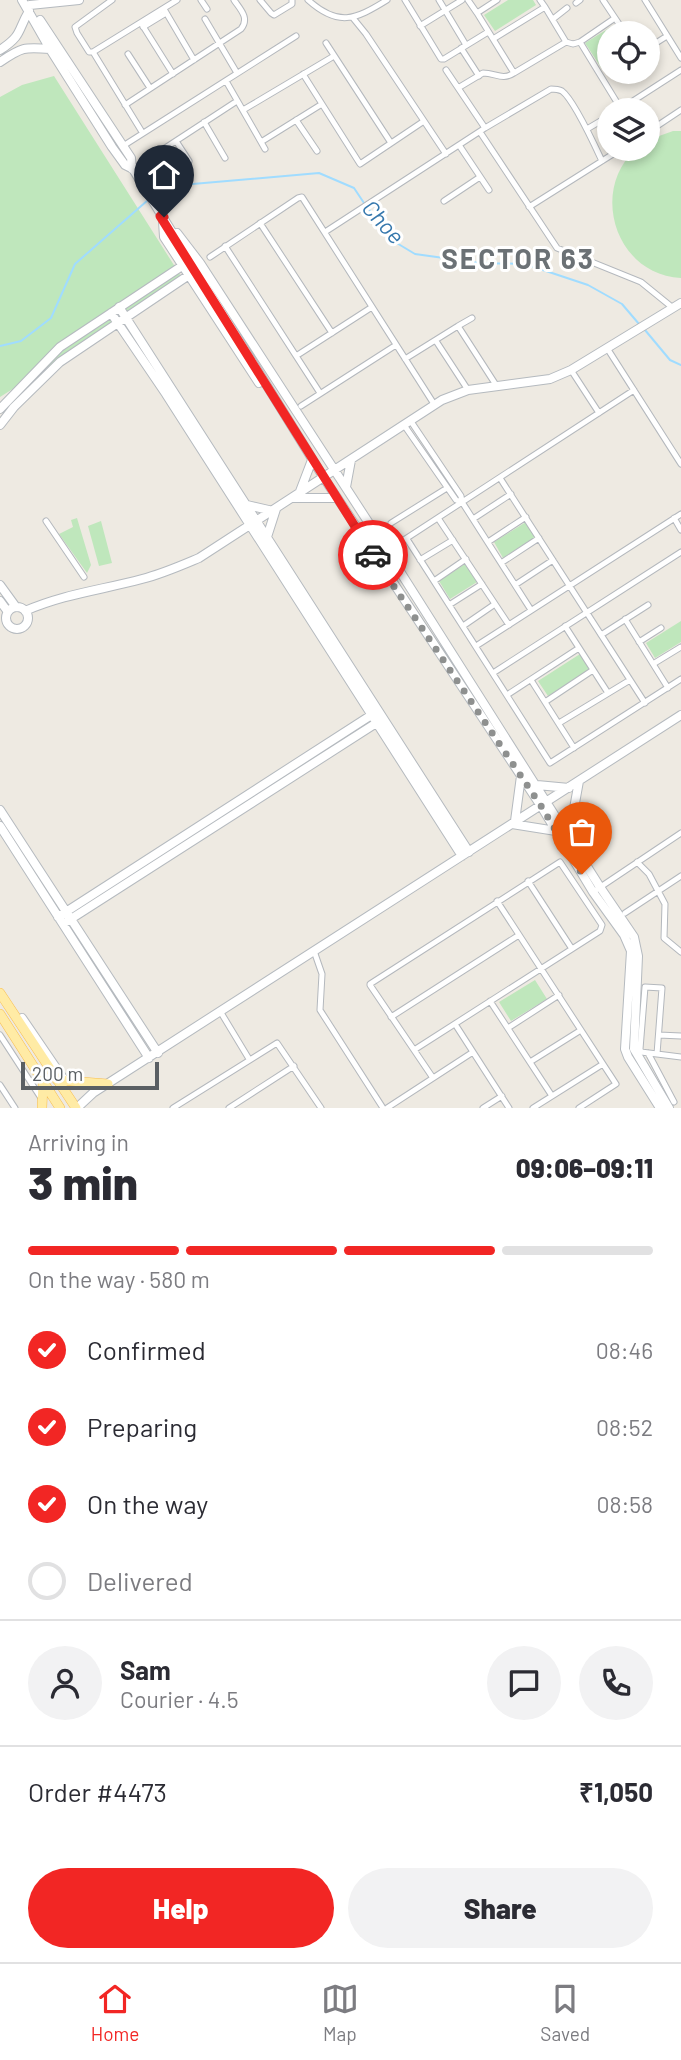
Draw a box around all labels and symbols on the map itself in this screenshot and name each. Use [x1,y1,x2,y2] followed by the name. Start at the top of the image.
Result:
[134,145,194,217] pin
[357,194,411,249] water label: Choe
[441,241,595,275] district label: SECTOR 63
[338,520,408,590] courier
[552,802,612,874] pin
[21,1059,159,1091] scale bar

